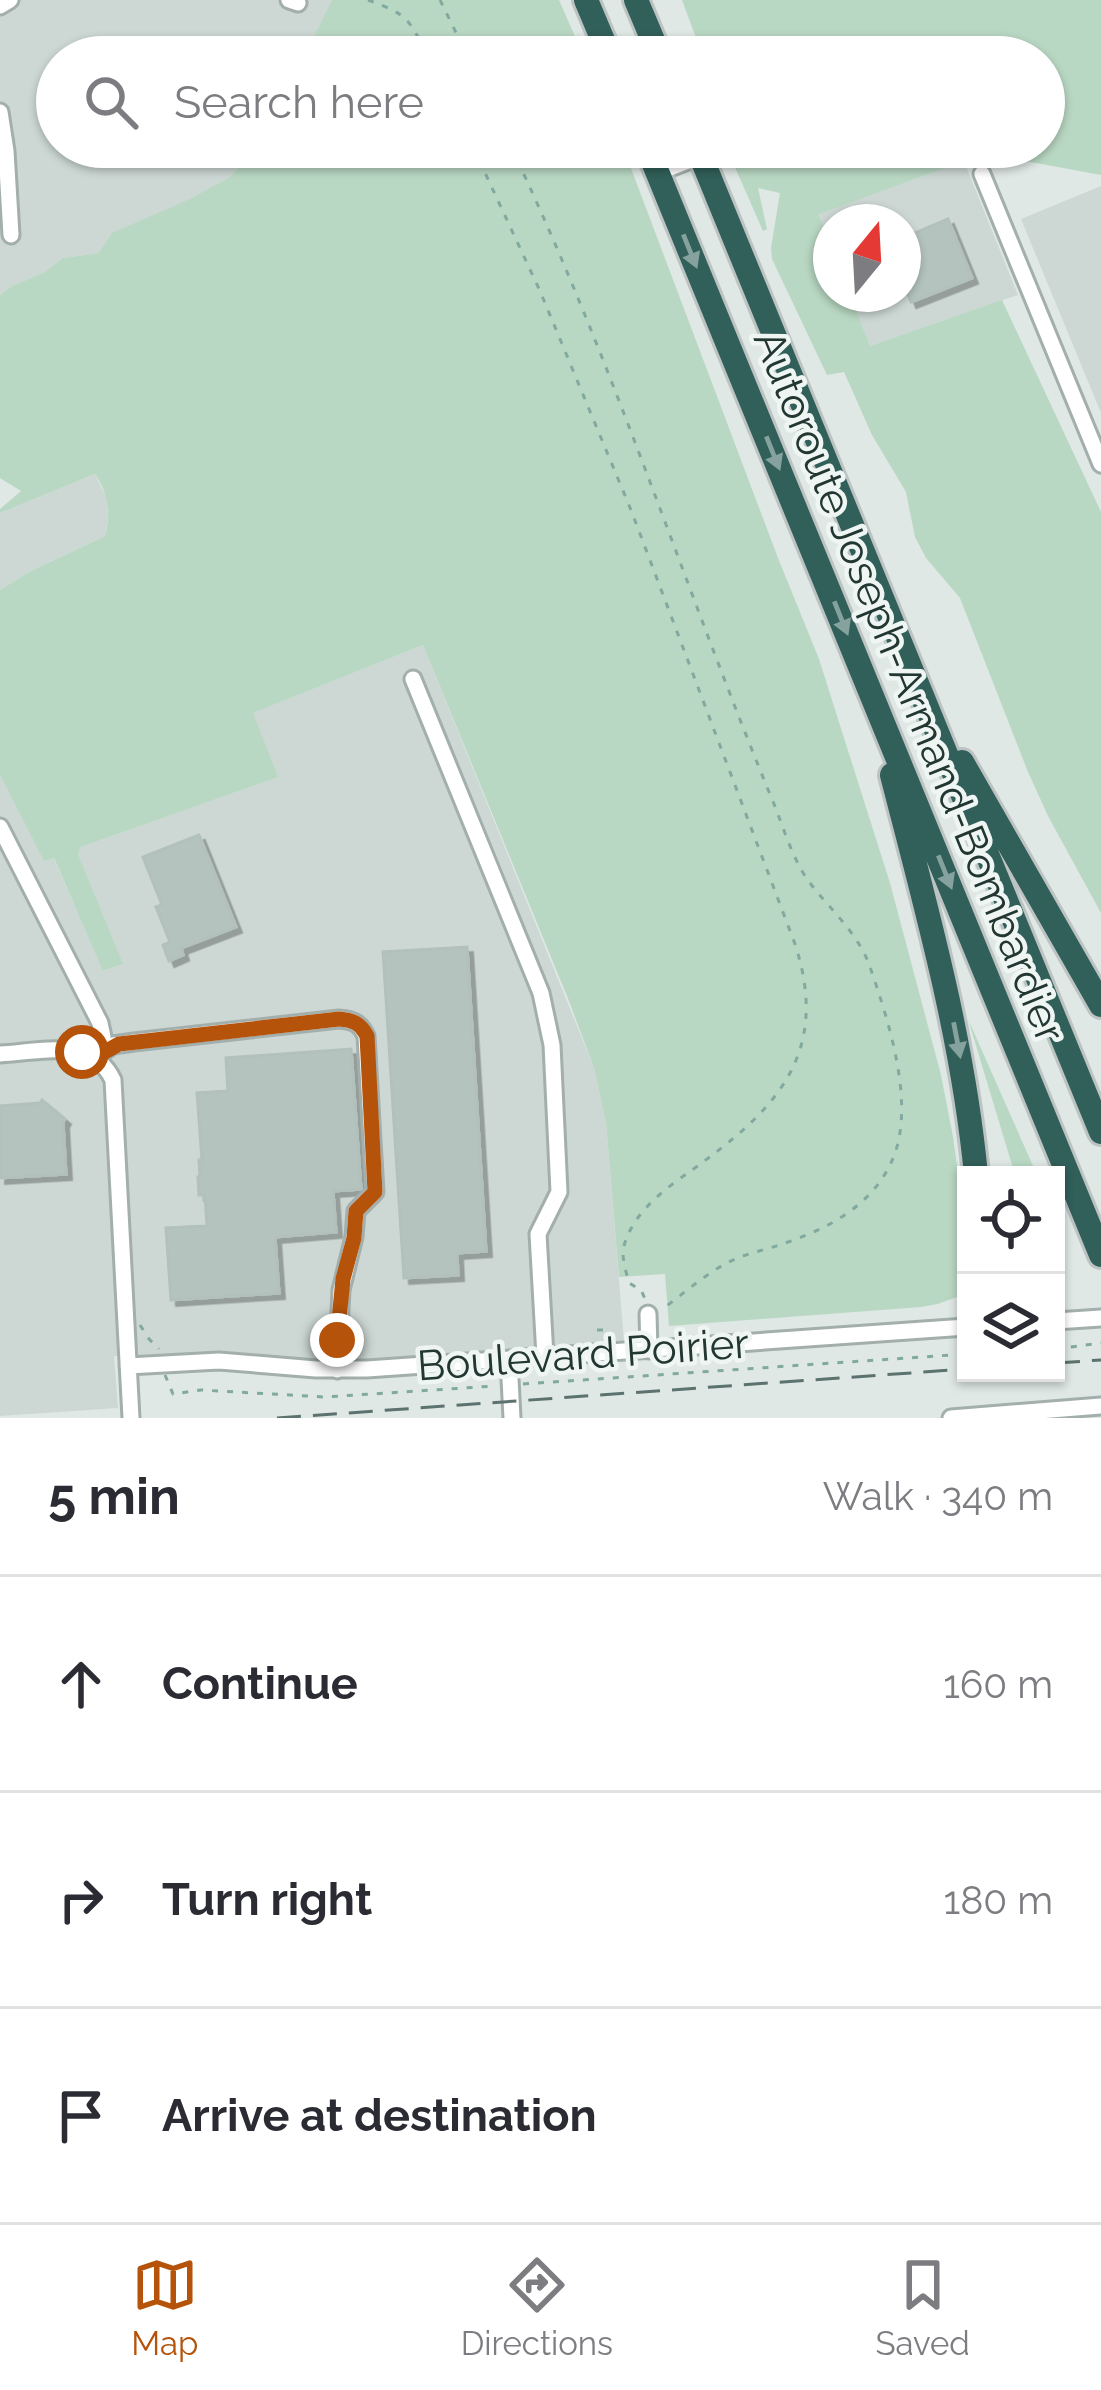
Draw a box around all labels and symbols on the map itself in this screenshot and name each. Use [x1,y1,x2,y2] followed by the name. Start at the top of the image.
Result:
[813,204,921,312] north arrow
[681,234,700,270] one-way arrow
[744,323,1075,1049] street label: Autoroute Joseph-Armand-Bombardier
[764,435,783,471] one-way arrow
[832,600,851,636] one-way arrow
[936,854,955,890] one-way arrow
[948,1022,967,1060] one-way arrow
[55,1025,109,1079] route start
[310,1313,364,1367] route end
[416,1318,751,1391] street label: Boulevard Poirier

